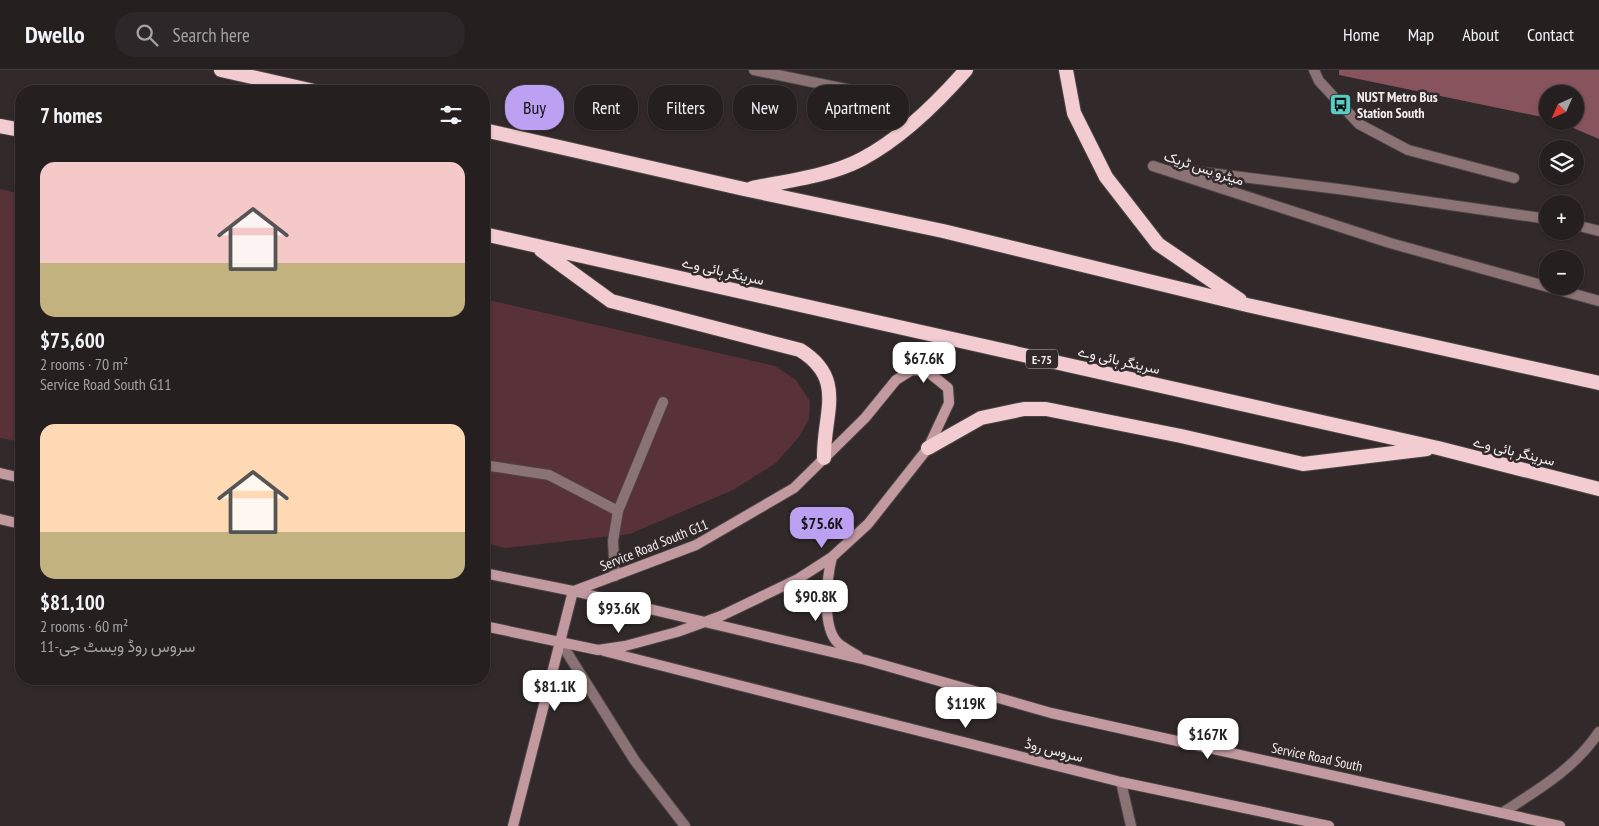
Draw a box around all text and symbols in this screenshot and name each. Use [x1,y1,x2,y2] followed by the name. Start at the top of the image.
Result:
[115,12,465,57] search box
[25,19,85,50] text: Dwello
[133,21,161,49] icon: search
[173,23,250,47] text: Search here
[1343,23,1380,46] text: Home
[1408,23,1434,46] text: Map
[1462,23,1499,46] text: About
[1527,23,1574,46] text: Contact
[505,85,564,130] chip: Buy
[574,85,638,130] chip: Rent
[648,85,723,130] chip: Filters
[733,85,797,130] chip: New
[807,85,909,130] chip: Apartment
[1539,85,1584,130] north arrow
[1539,85,1584,295] map controls
[1357,88,1438,122] place label: NUST Metro Bus Station South
[1329,93,1353,117] bus stop icon: NUST Metro Bus Station South
[437,101,465,129] icon: filters
[40,102,102,129] text: 7 homes
[1539,140,1584,185] button: layers
[1162,147,1246,189] street label: میٹرو بس ٹریک
[208,194,298,284] icon: home
[1539,195,1584,240] button: +
[1539,250,1584,295] button: −
[680,253,766,290] street label: سرینگر ہائی وے
[40,327,105,354] text: $75,600
[883,342,965,384] pin: $67.6K
[1076,342,1162,379] street label: سرینگر ہائی وے
[904,348,944,368] text: $67.6K
[1026,350,1058,368] road number: E-75
[40,354,128,374] text: 2 rooms · 70 m²
[40,374,171,394] text: Service Road South G11
[1471,432,1557,471] street label: سرینگر ہائی وے
[208,457,298,547] icon: home
[781,506,863,549] pin: $75.6K
[801,513,843,533] text: $75.6K
[597,515,711,575] street label: Service Road South G11
[775,580,857,622] pin: $90.8K
[795,586,837,606] text: $90.8K
[40,589,105,616] text: $81,100
[578,592,660,634] pin: $93.6K
[598,598,640,618] text: $93.6K
[40,616,128,636] text: 2 rooms · 60 m²
[40,636,195,656] text: سروس روڈ ویسٹ جی-11
[514,670,596,712] pin: $81.1K
[534,676,576,696] text: $81.1K
[931,686,1001,729] pin: $119K
[947,693,985,713] text: $119K
[1173,718,1243,760] pin: $167K
[1189,724,1227,744] text: $167K
[1023,734,1085,766] street label: سروس روڈ
[1270,739,1364,775] street label: Service Road South

